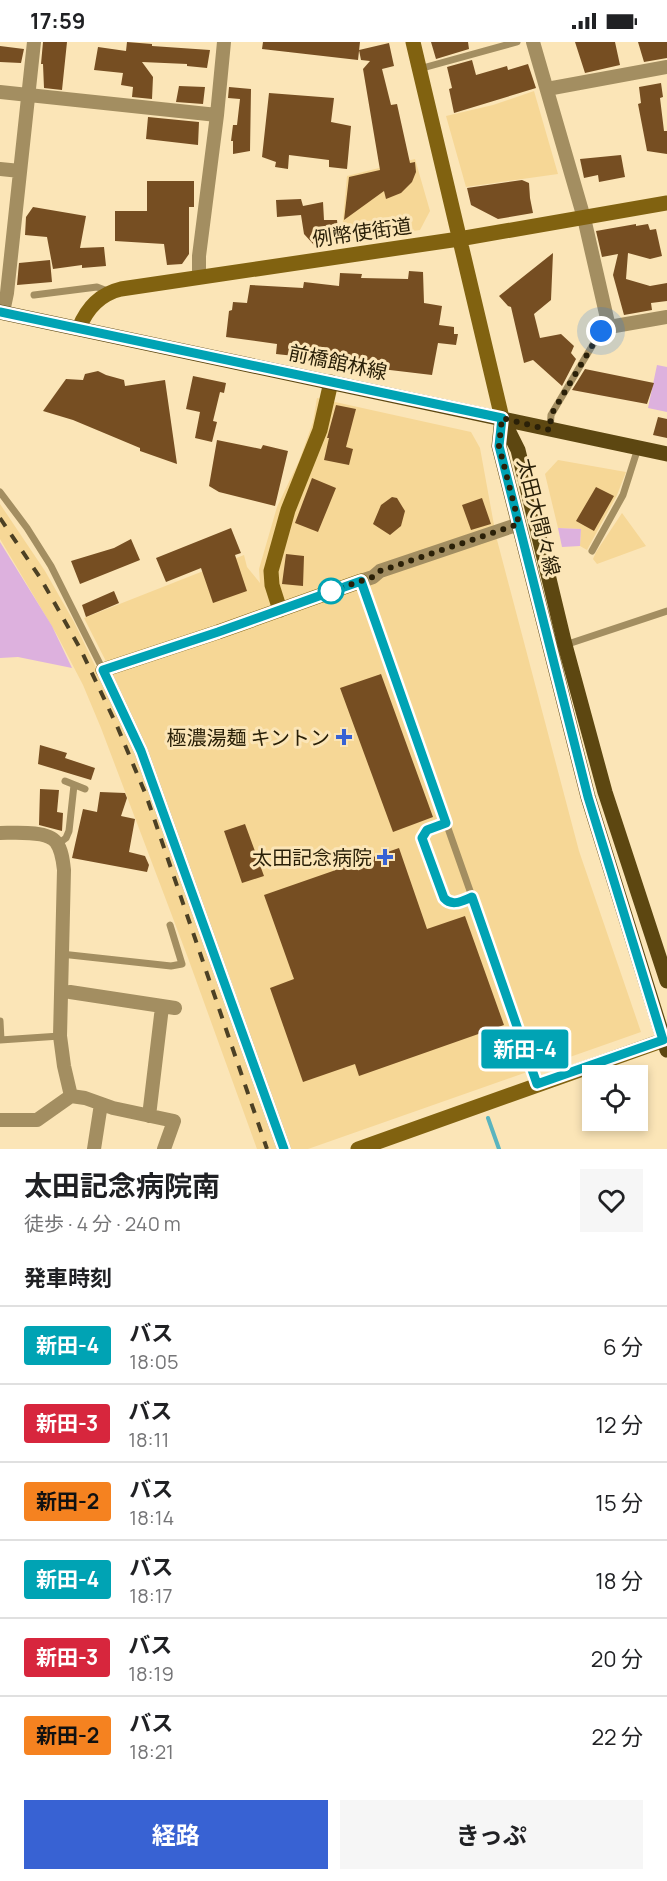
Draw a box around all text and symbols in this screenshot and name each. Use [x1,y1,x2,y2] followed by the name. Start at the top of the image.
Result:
[30,6,85,36] text: 17:59
[311,212,413,252] street label: 例幣使街道
[586,316,616,346] your location
[286,338,390,386] street label: 前橋館林線
[511,456,567,578] street label: 太田大間々線
[318,578,344,604] unlabelled marker
[167,724,330,751] place label: 極濃湯麺 キントン
[335,728,353,746] marker: 極濃湯麺 キントン
[252,844,372,871] place label: 太田記念病院
[376,848,394,866] marker: 太田記念病院
[483,1030,567,1068] line badge: 新田-4
[493,1035,557,1063] text: 新田-4
[582,1065,648,1131] map controls
[582,1065,648,1131] button: locate
[24,1166,220,1204] text: 太田記念病院南
[580,1169,643,1232] button: heart
[24,1210,181,1237] text: 徒歩 · 4 分 · 240 m
[24,1263,112,1293] text: 発車時刻
[129,1318,173,1348] text: バス
[36,1331,99,1359] text: 新田-4
[603,1332,643,1362] text: 6 分
[129,1348,179,1375] text: 18:05
[128,1396,172,1426] text: バス
[36,1409,98,1437] text: 新田-3
[595,1410,643,1440] text: 12 分
[128,1426,169,1453] text: 18:11
[129,1474,173,1504] text: バス
[36,1487,99,1515] text: 新田-2
[595,1488,643,1518] text: 15 分
[129,1504,174,1531] text: 18:14
[129,1552,173,1582] text: バス
[36,1565,99,1593] text: 新田-4
[595,1566,643,1596] text: 18 分
[129,1582,173,1609] text: 18:17
[128,1630,172,1660] text: バス
[36,1643,98,1671] text: 新田-3
[591,1644,643,1674] text: 20 分
[128,1660,174,1687] text: 18:19
[129,1708,173,1738] text: バス
[36,1721,99,1749] text: 新田-2
[592,1722,643,1752] text: 22 分
[129,1738,174,1765] text: 18:21
[24,1800,328,1869] button: 経路
[340,1800,643,1869] button: きっぷ

